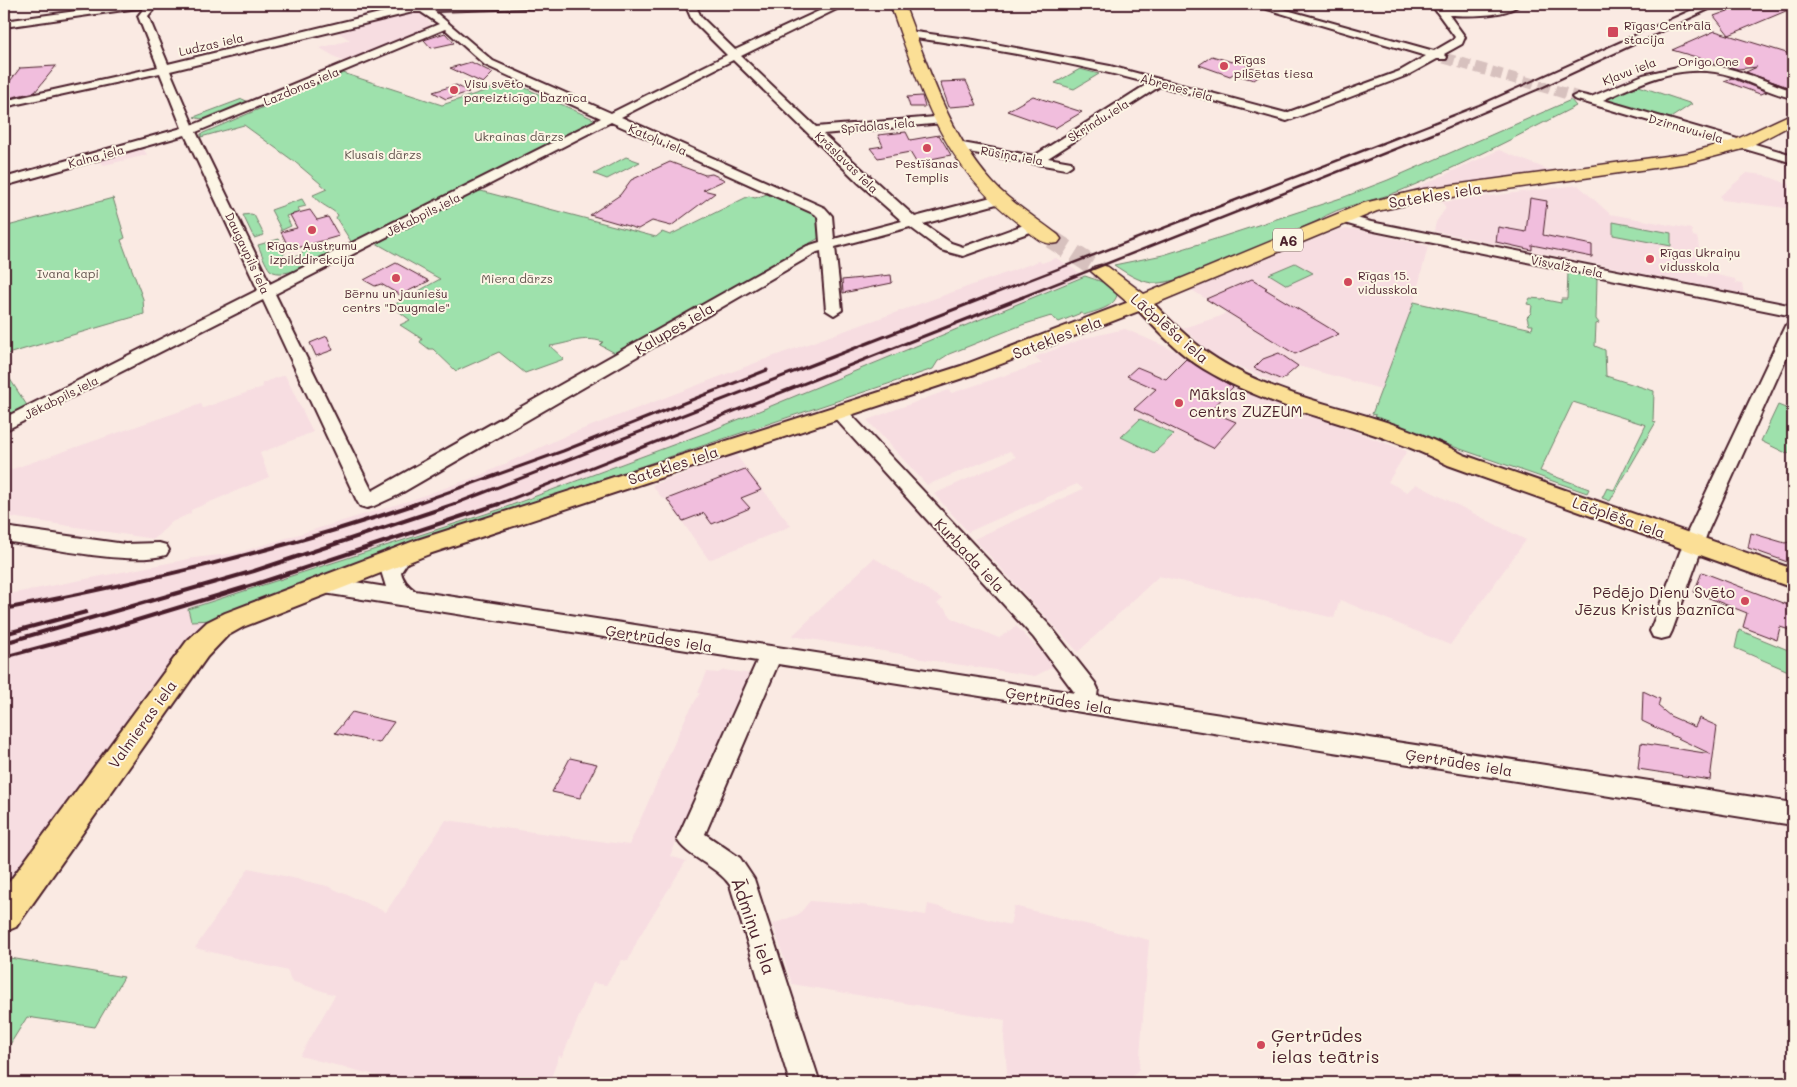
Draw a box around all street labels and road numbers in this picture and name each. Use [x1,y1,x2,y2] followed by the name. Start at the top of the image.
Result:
[177,29,245,59] street label: Ludzas iela
[1600,53,1658,89] street label: Kļavu iela
[261,63,341,109] street label: Lazdonas iela
[1139,70,1215,104] street label: Abrenes iela
[1064,95,1132,145] street label: Skrindu iela
[1647,110,1725,146] street label: Dzirnavu iela
[840,114,916,136] street label: Spīdolas iela
[626,119,690,159] street label: Katoļu iela
[812,128,882,196] street label: Krāslavas iela
[66,141,126,171] street label: Kalna iela
[979,142,1045,169] street label: Rūsiņa iela
[1387,178,1483,212] street label: Satekles iela
[383,189,463,239] street label: Jēkabpils iela
[222,210,274,296] street label: Daugavpils iela
[1273,228,1303,252] road number: A6
[1529,251,1605,281] street label: Visvalža iela
[1127,289,1213,367] street label: Lāčplēša iela
[631,297,717,359] street label: Kalupes iela
[1010,311,1104,363] street label: Satekles iela
[21,372,101,422] street label: Jēkabpils iela
[625,441,721,489] street label: Satekles iela
[1570,492,1668,542] street label: Lāčplēša iela
[930,514,1010,596] street label: Kurbada iela
[604,620,714,657] street label: Ģertrūdes iela
[103,676,181,772] street label: Valmieras iela
[1004,682,1114,719] street label: Ģertrūdes iela
[1404,744,1514,781] street label: Ģertrūdes iela
[726,874,782,978] street label: Ādmiņu iela

